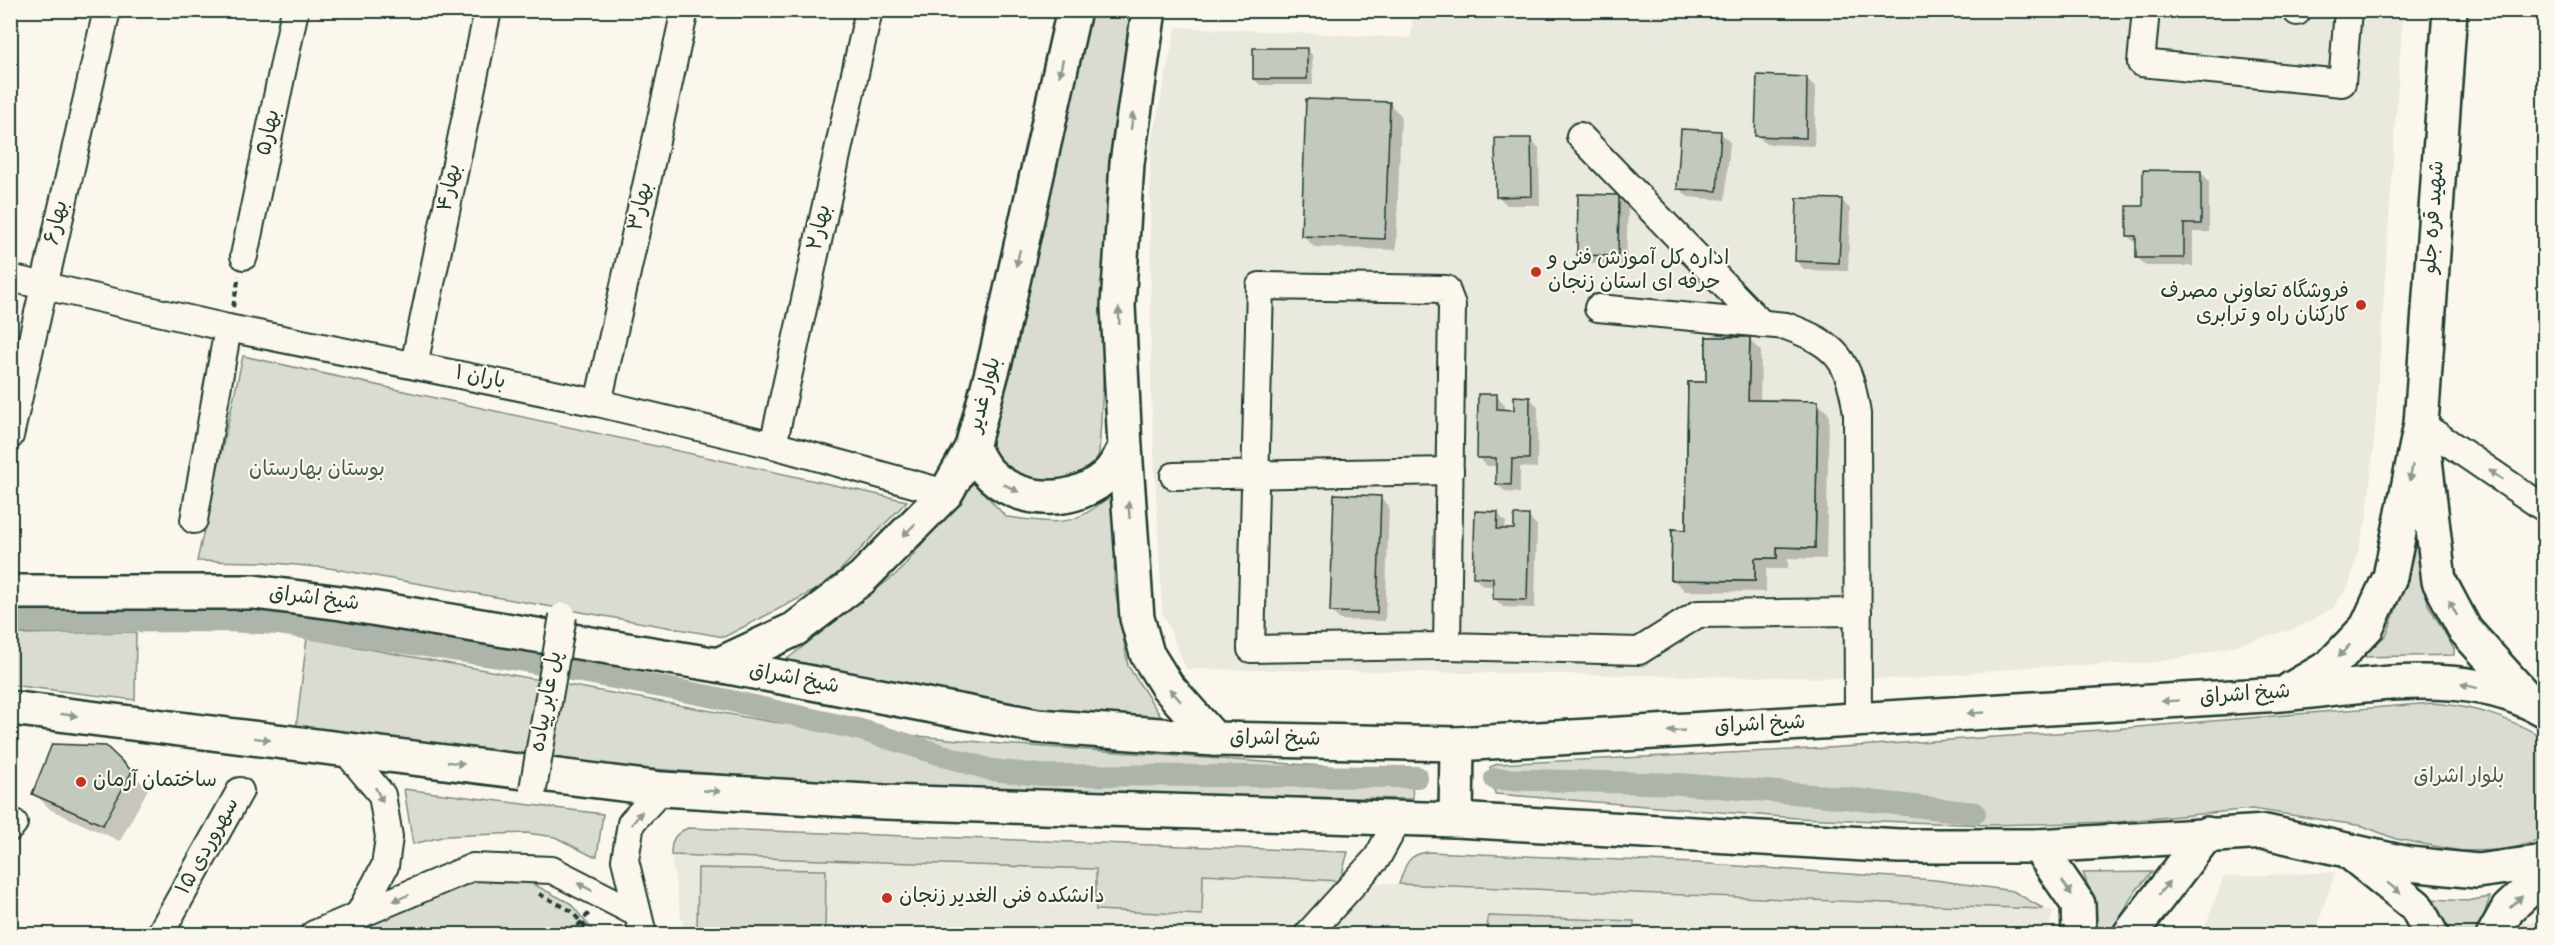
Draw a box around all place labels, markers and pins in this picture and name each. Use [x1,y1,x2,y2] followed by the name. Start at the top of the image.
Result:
[1546,245,1729,299] place label: اداره کل آموزش فنی و حرفه ای استان زنجان
[1529,265,1543,279] marker: اداره کل آموزش فنی و حرفه ای استان زنجان
[2160,278,2349,332] place label: فروشگاه تعاونی مصرف کارکنان راه و ترابری
[2354,298,2368,312] marker: فروشگاه تعاونی مصرف کارکنان راه و ترابری
[93,767,217,797] place label: ساختمان آرمان
[74,775,88,789] marker: ساختمان آرمان
[899,883,1105,913] place label: دانشکده فنی الغدیر زنجان
[880,891,894,905] marker: دانشکده فنی الغدیر زنجان

